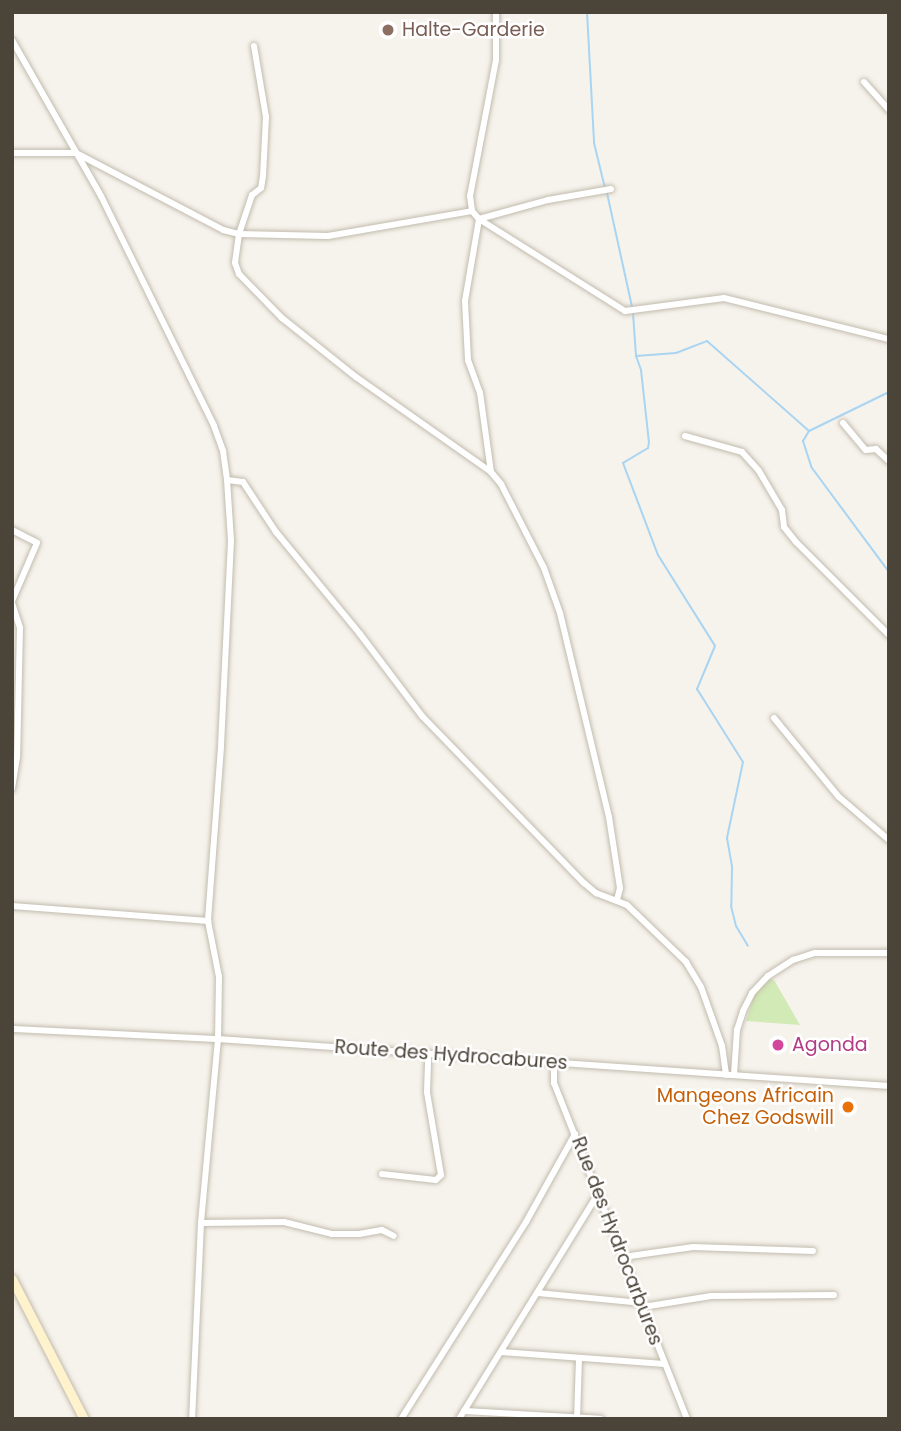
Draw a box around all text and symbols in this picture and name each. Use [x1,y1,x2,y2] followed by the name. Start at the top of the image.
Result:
[402,19,545,41] place label: Halte-Garderie
[380,22,396,38] marker: Halte-Garderie
[792,1034,868,1056] place label: Agonda
[334,1035,568,1075] street label: Route des Hydrocabures
[770,1037,786,1053] marker: Agonda
[657,1085,834,1129] place label: Mangeons Africain Chez Godswill
[840,1099,856,1115] marker: Mangeons Africain Chez Godswill
[567,1134,667,1348] street label: Rue des Hydrocarbures

